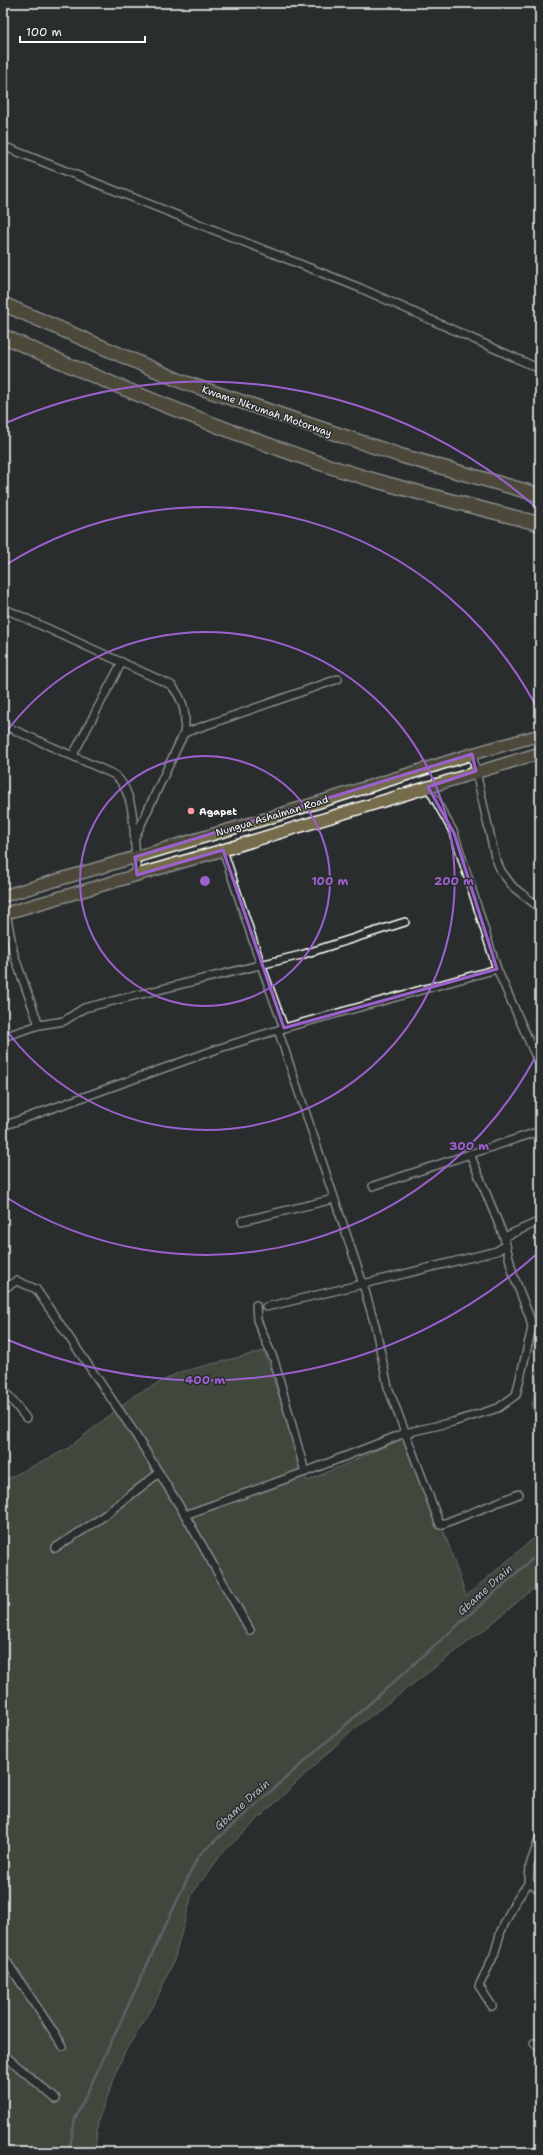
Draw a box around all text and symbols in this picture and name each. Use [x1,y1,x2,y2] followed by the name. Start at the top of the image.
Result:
[20,18,145,44] scale bar
[26,24,62,40] text: 100 m
[200,383,334,439] street label: Kwame Nkrumah Motorway
[214,792,331,839] street label: Nungua Ashaiman Road
[199,805,237,818] place label: Agapet
[186,806,196,816] marker: Agapet
[312,873,349,889] text: 100 m
[434,873,474,889] text: 200 m
[198,874,212,888] centre of rings
[449,1138,489,1154] text: 300 m
[185,1372,225,1388] text: 400 m
[454,1561,516,1619] water label: Gbame Drain
[211,1776,273,1834] water label: Gbame Drain

